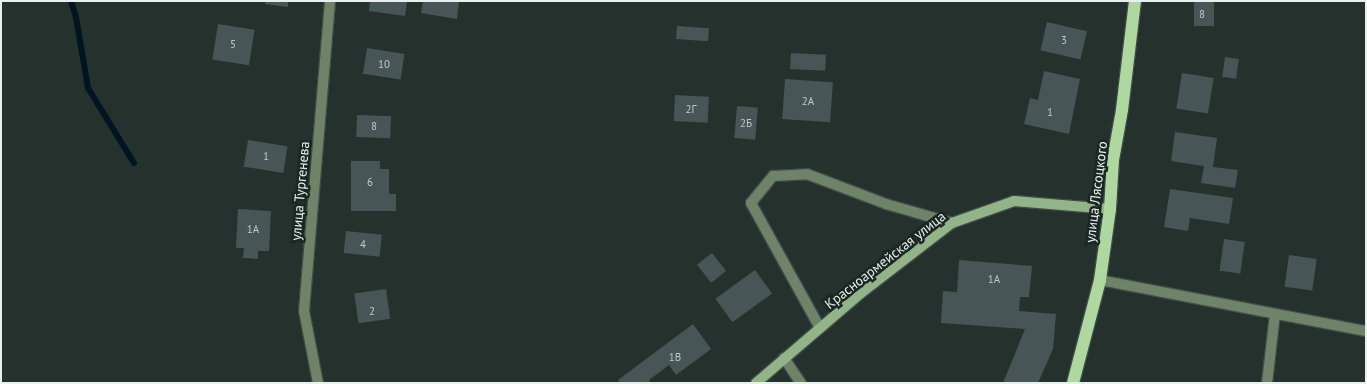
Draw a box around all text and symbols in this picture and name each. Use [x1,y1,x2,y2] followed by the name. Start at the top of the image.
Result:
[1199,7,1205,21] house number: 8
[1061,33,1067,47] house number: 3
[230,37,236,51] house number: 5
[378,57,390,71] house number: 10
[802,94,814,108] house number: 2А
[686,102,696,116] house number: 2Г
[1047,105,1053,119] house number: 1
[740,116,752,130] house number: 2Б
[371,119,377,133] house number: 8
[287,140,313,242] street label: улица Тургенева
[1081,140,1111,244] street label: улица Лясоцкого
[263,149,269,163] house number: 1
[367,175,373,189] house number: 6
[821,208,949,312] street label: Красноармейская улица
[247,222,259,236] house number: 1А
[360,237,366,251] house number: 4
[988,272,1000,286] house number: 1А
[369,304,375,318] house number: 2
[669,350,681,364] house number: 1В

